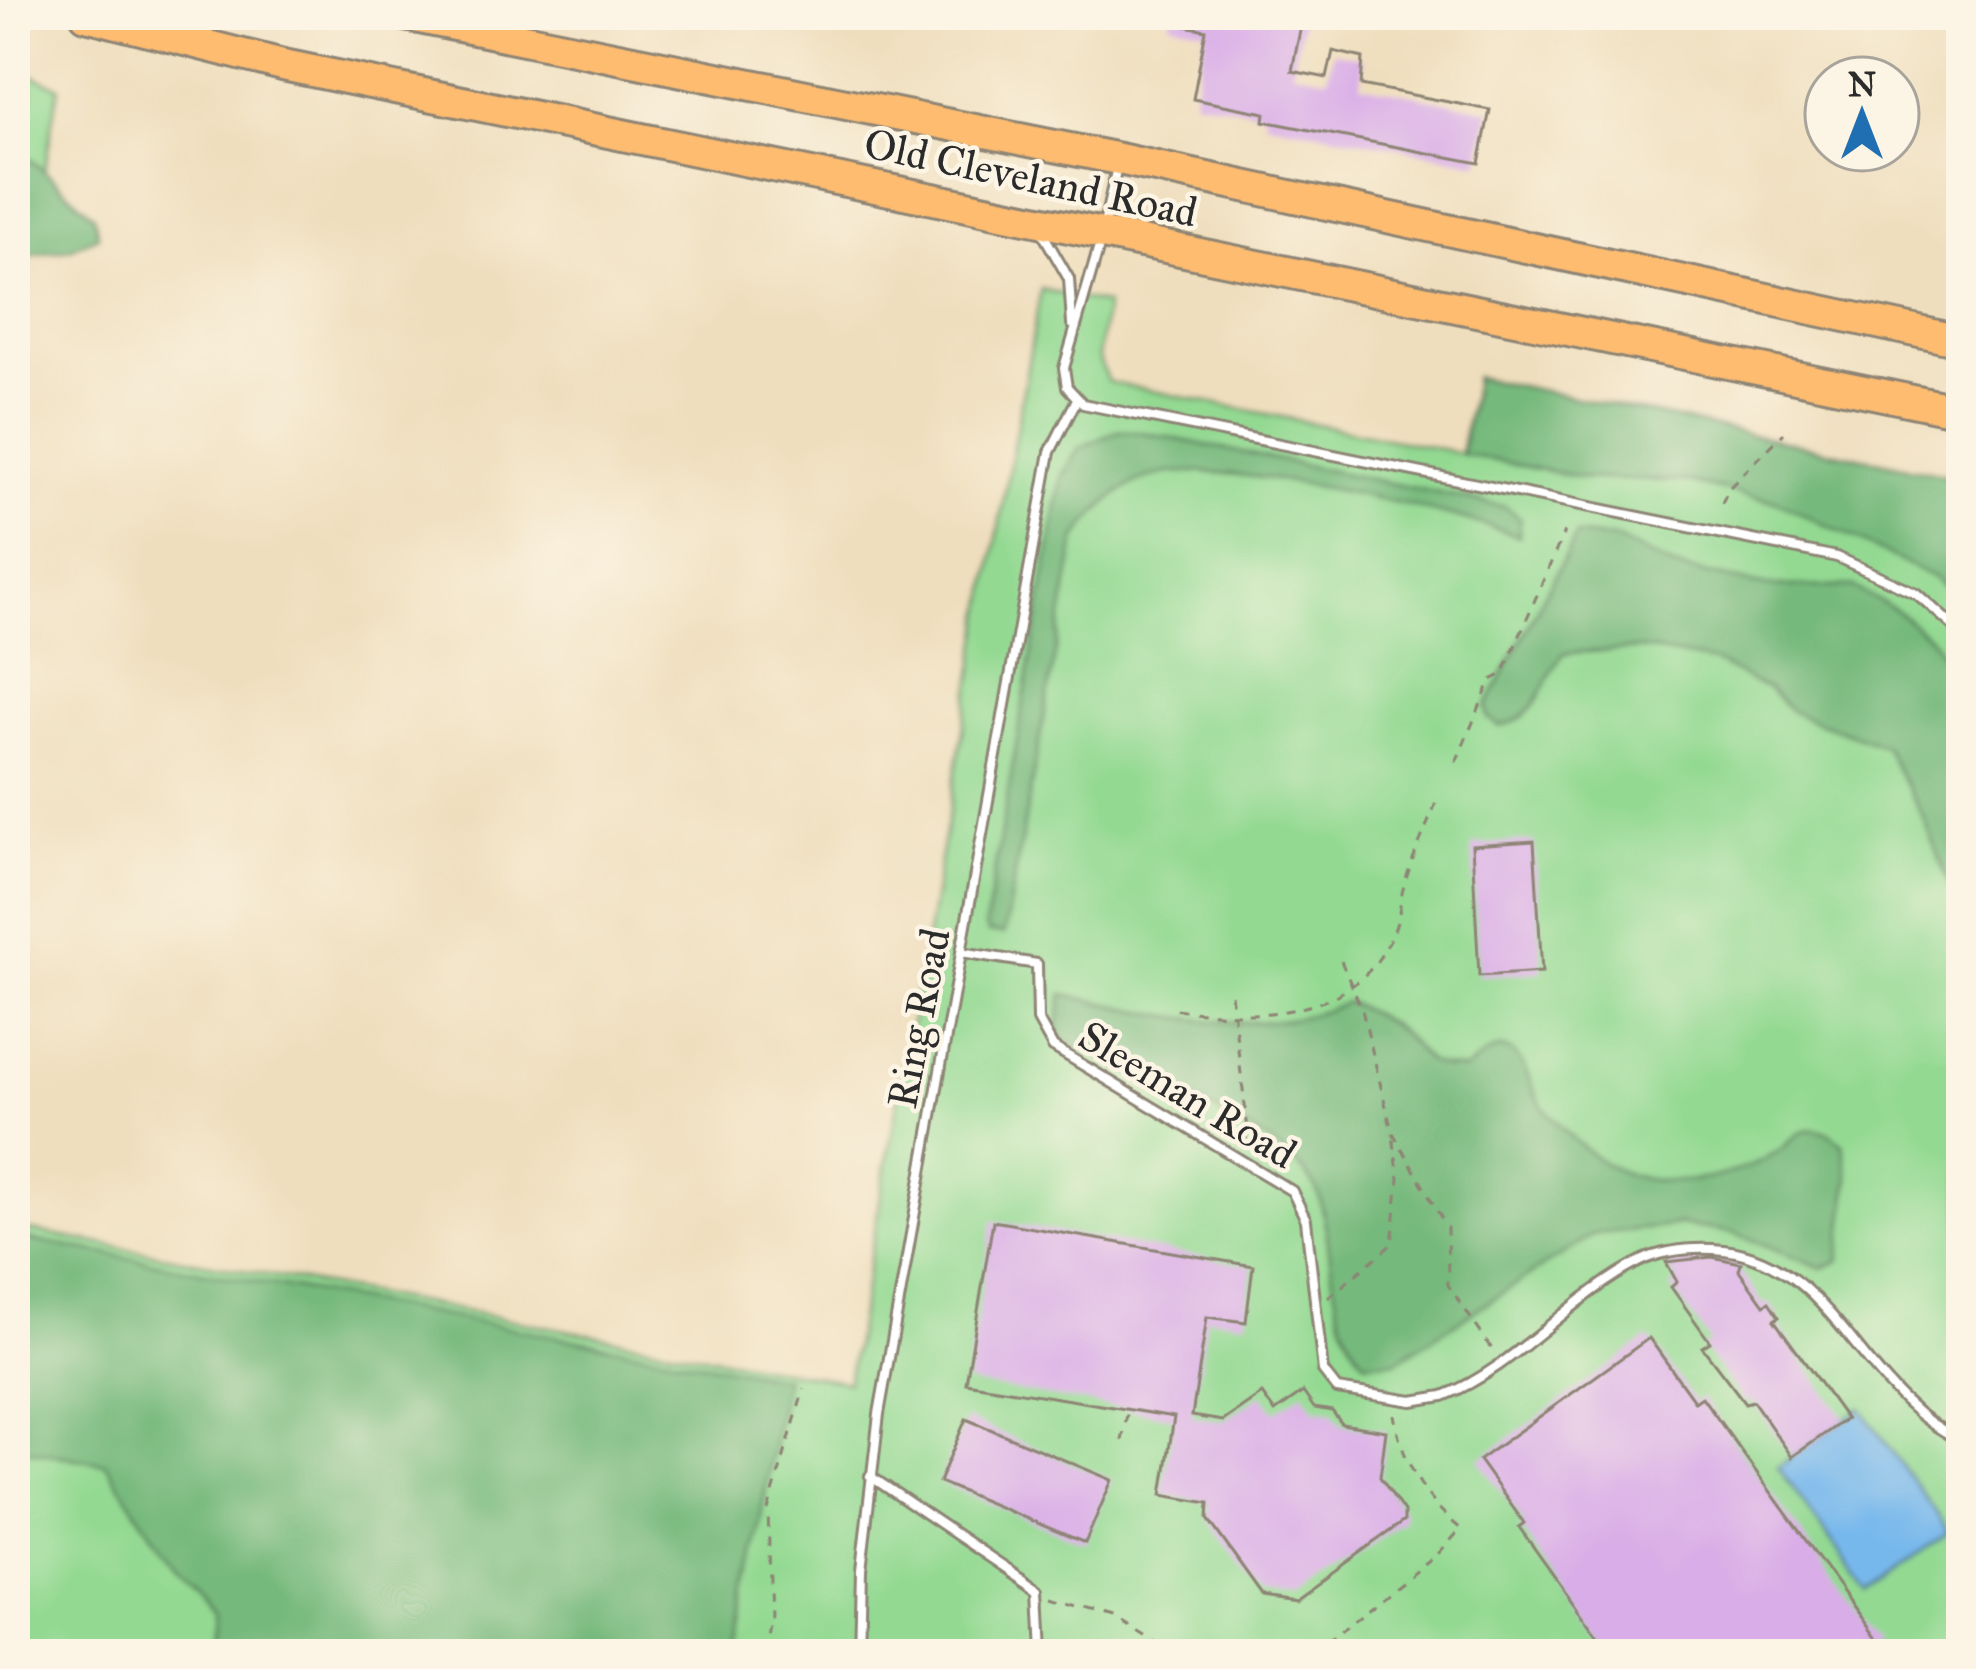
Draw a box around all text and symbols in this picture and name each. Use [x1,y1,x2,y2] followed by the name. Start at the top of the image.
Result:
[1802,54,1922,174] north arrow
[1848,65,1876,105] text: N
[860,117,1202,239] street label: Old Cleveland Road
[876,924,962,1112] street label: Ring Road
[1069,1010,1306,1180] street label: Sleeman Road

